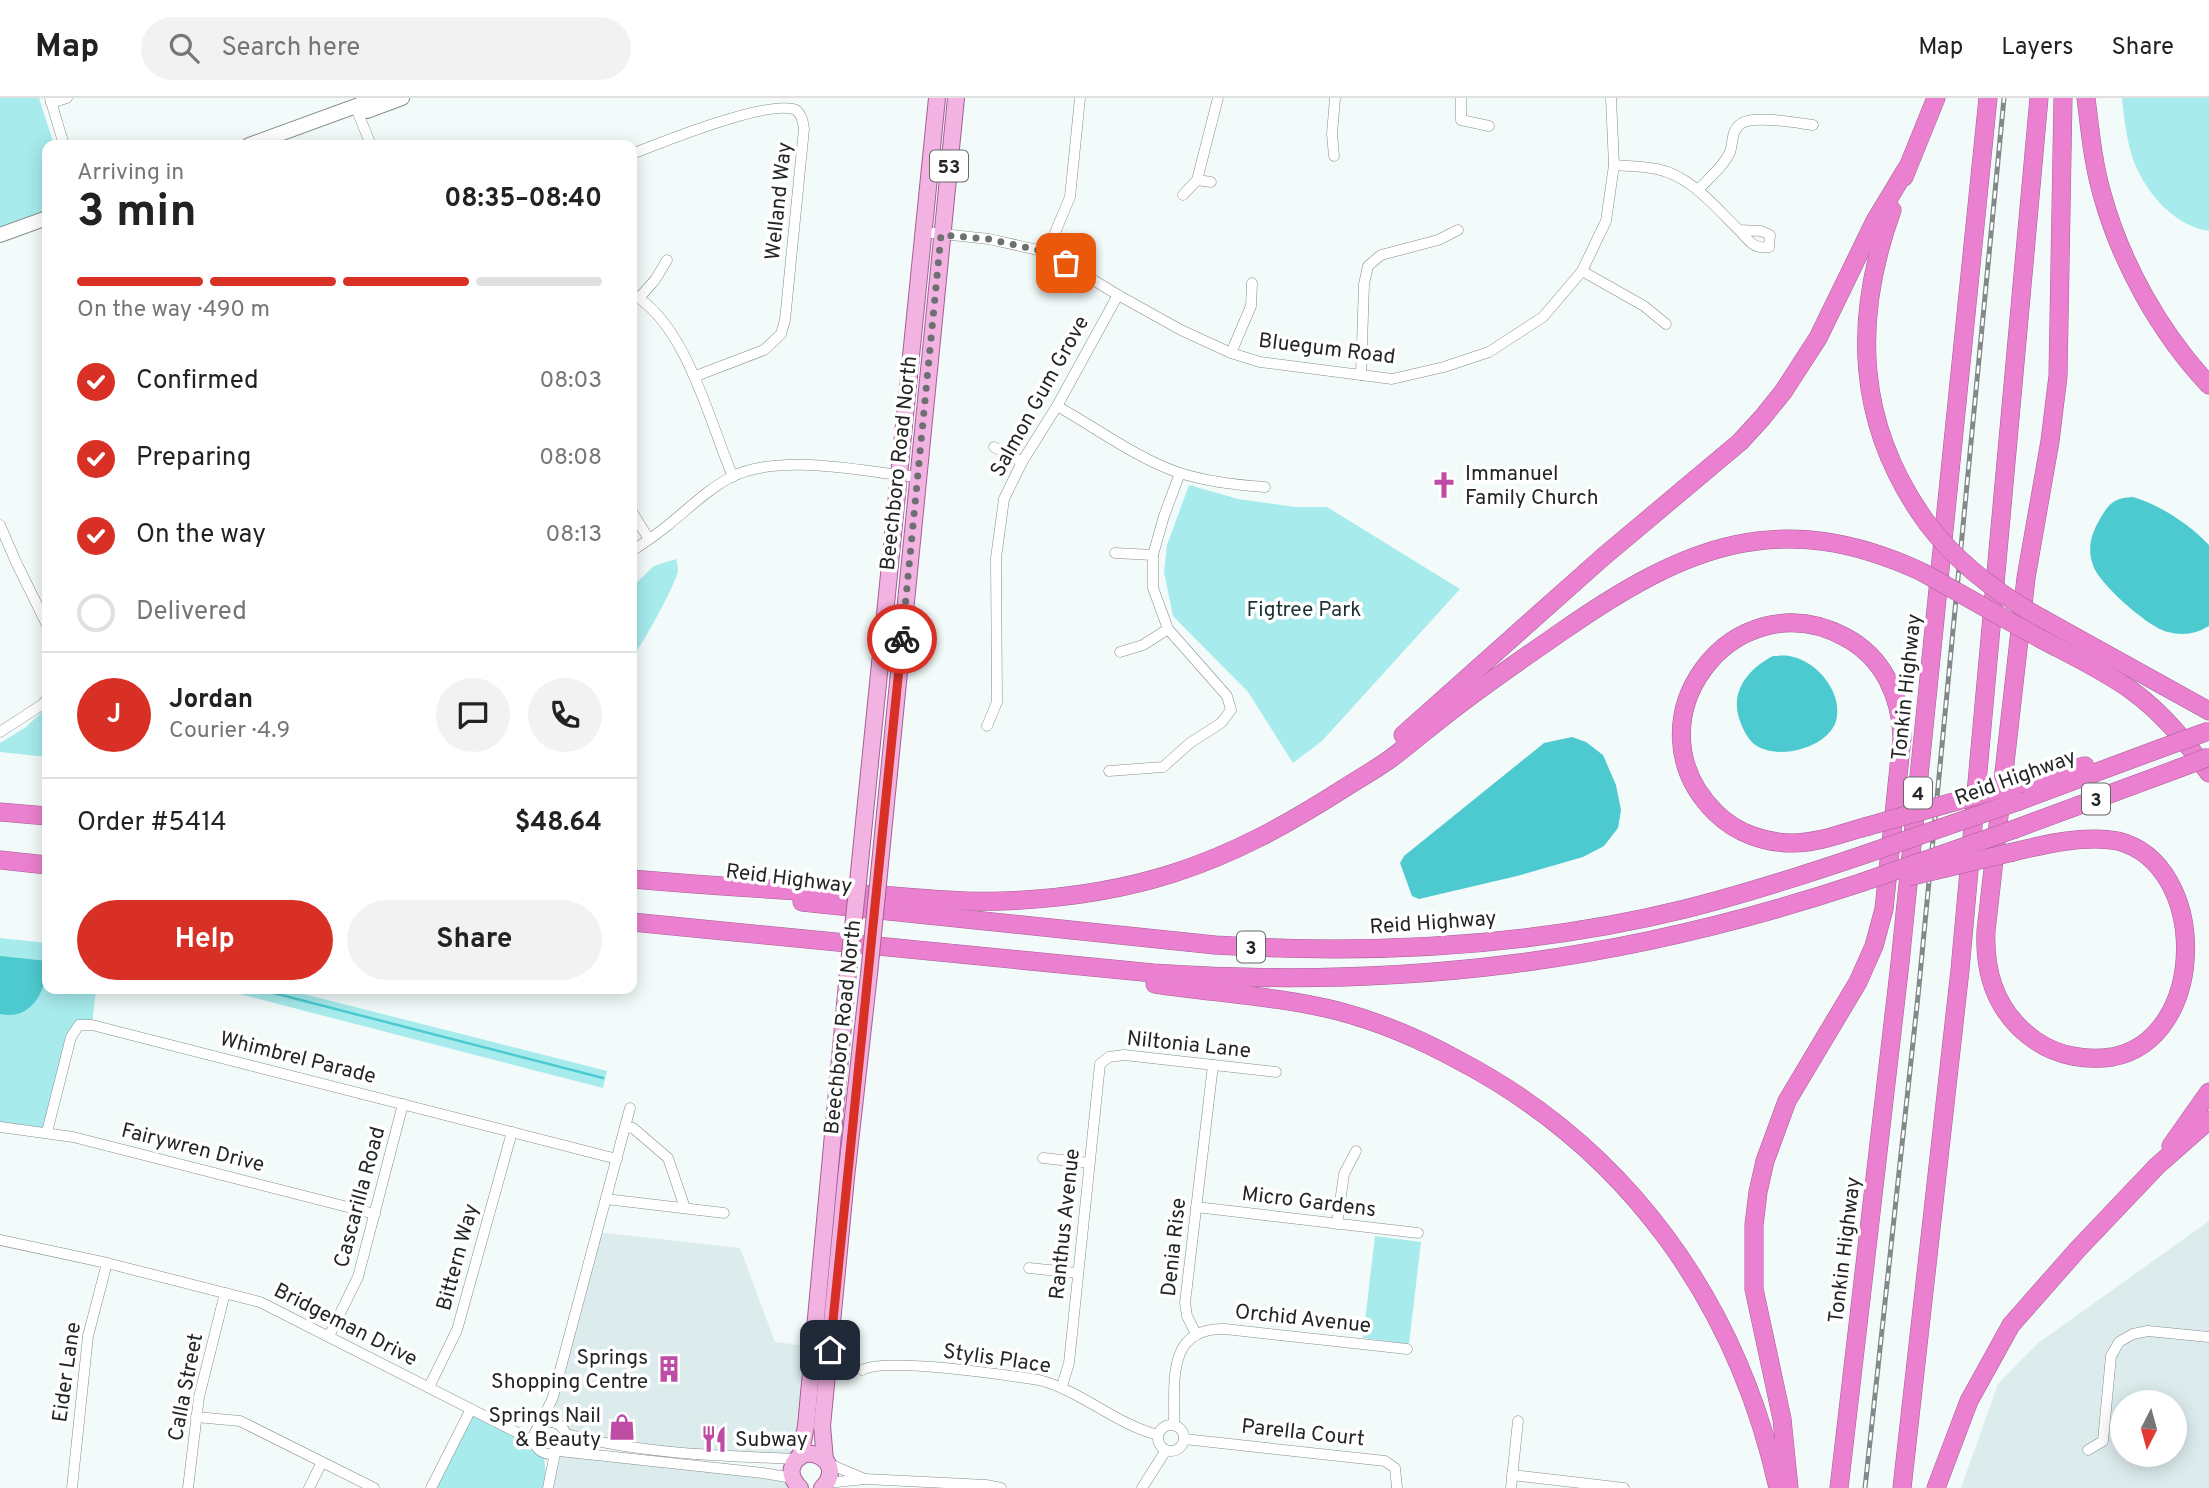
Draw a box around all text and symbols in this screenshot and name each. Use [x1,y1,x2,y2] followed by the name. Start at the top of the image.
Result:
[141,17,631,80] search box
[35,27,99,69] text: Map
[165,29,203,67] icon: search
[221,32,360,65] text: Search here
[1918,33,1963,63] text: Map
[2001,33,2073,63] text: Layers
[2111,33,2174,63] text: Share
[760,141,799,262] street label: Welland Way
[930,150,968,181] road number: 53
[77,159,184,188] text: Arriving in
[444,183,602,216] text: 08:35–08:40
[77,184,197,243] text: 3 min
[1036,233,1096,293] pin
[1047,244,1085,282] icon: bag
[77,296,270,325] text: On the way · 490 m
[985,311,1096,482] street label: Salmon Gum Grove
[1257,328,1397,371] street label: Bluegum Road
[875,355,924,572] street label: Beechboro Road North
[77,363,115,401] icon: check
[136,365,259,398] text: Confirmed
[539,367,602,396] text: 08:03
[77,440,115,478] icon: check
[136,442,251,475] text: Preparing
[539,444,602,473] text: 08:08
[1465,461,1598,512] place label: Immanuel Family Church
[1429,470,1459,500] church icon: Immanuel Family Church
[77,517,115,555] icon: check
[136,519,266,552] text: On the way
[546,521,602,550] text: 08:13
[136,596,247,629] text: Delivered
[1247,597,1361,624] park label: Figtree Park
[867,604,937,674] courier
[1886,612,1929,762] street label: Tonkin Highway
[883,620,921,658] icon: bike
[436,678,510,752] button: chat
[528,678,602,752] button: phone
[169,684,253,717] text: Jordan
[107,699,121,732] text: J
[169,717,290,746] text: Courier · 4.9
[1951,744,2080,813] street label: Reid Highway
[1904,778,1932,808] road number: 4
[2082,784,2110,814] road number: 3
[77,807,227,840] text: Order #5414
[515,807,602,840] text: $48.64
[724,858,854,901] street label: Reid Highway
[77,900,333,980] button: Help
[347,900,602,980] button: Share
[1369,906,1497,941] street label: Reid Highway
[819,919,868,1136] street label: Beechboro Road North
[1237,932,1265,962] road number: 3
[217,1026,379,1091] street label: Whimbrel Parade
[1125,1026,1252,1065] street label: Niltonia Lane
[118,1118,267,1179] street label: Fairywren Drive
[329,1124,392,1271] street label: Cascarilla Road
[1044,1147,1087,1301] street label: Ranthus Avenue
[1823,1175,1868,1325] street label: Tonkin Highway
[1240,1181,1378,1224] street label: Micro Gardens
[1156,1197,1193,1298] street label: Denia Rise
[431,1201,486,1314] street label: Bittern Way
[269,1277,422,1373] street label: Bridgeman Drive
[1233,1299,1372,1340] street label: Orchid Avenue
[47,1320,88,1424] street label: Eider Lane
[800,1320,860,1380] pin
[163,1331,210,1444] street label: Calla Street
[811,1331,849,1369] icon: home
[941,1339,1053,1380] street label: Stylis Place
[491,1345,648,1396] place label: Springs Shopping Centre
[654,1354,684,1384] building icon: Springs Shopping Centre
[2110,1390,2188,1466] north arrow
[2110,1390,2187,1467] map controls
[488,1403,601,1454] place label: Springs Nail & Beauty
[607,1412,637,1442] shop icon: Springs Nail & Beauty
[1240,1414,1366,1453] street label: Parella Court
[699,1424,729,1454] restaurant icon: Subway
[735,1427,808,1454] place label: Subway

